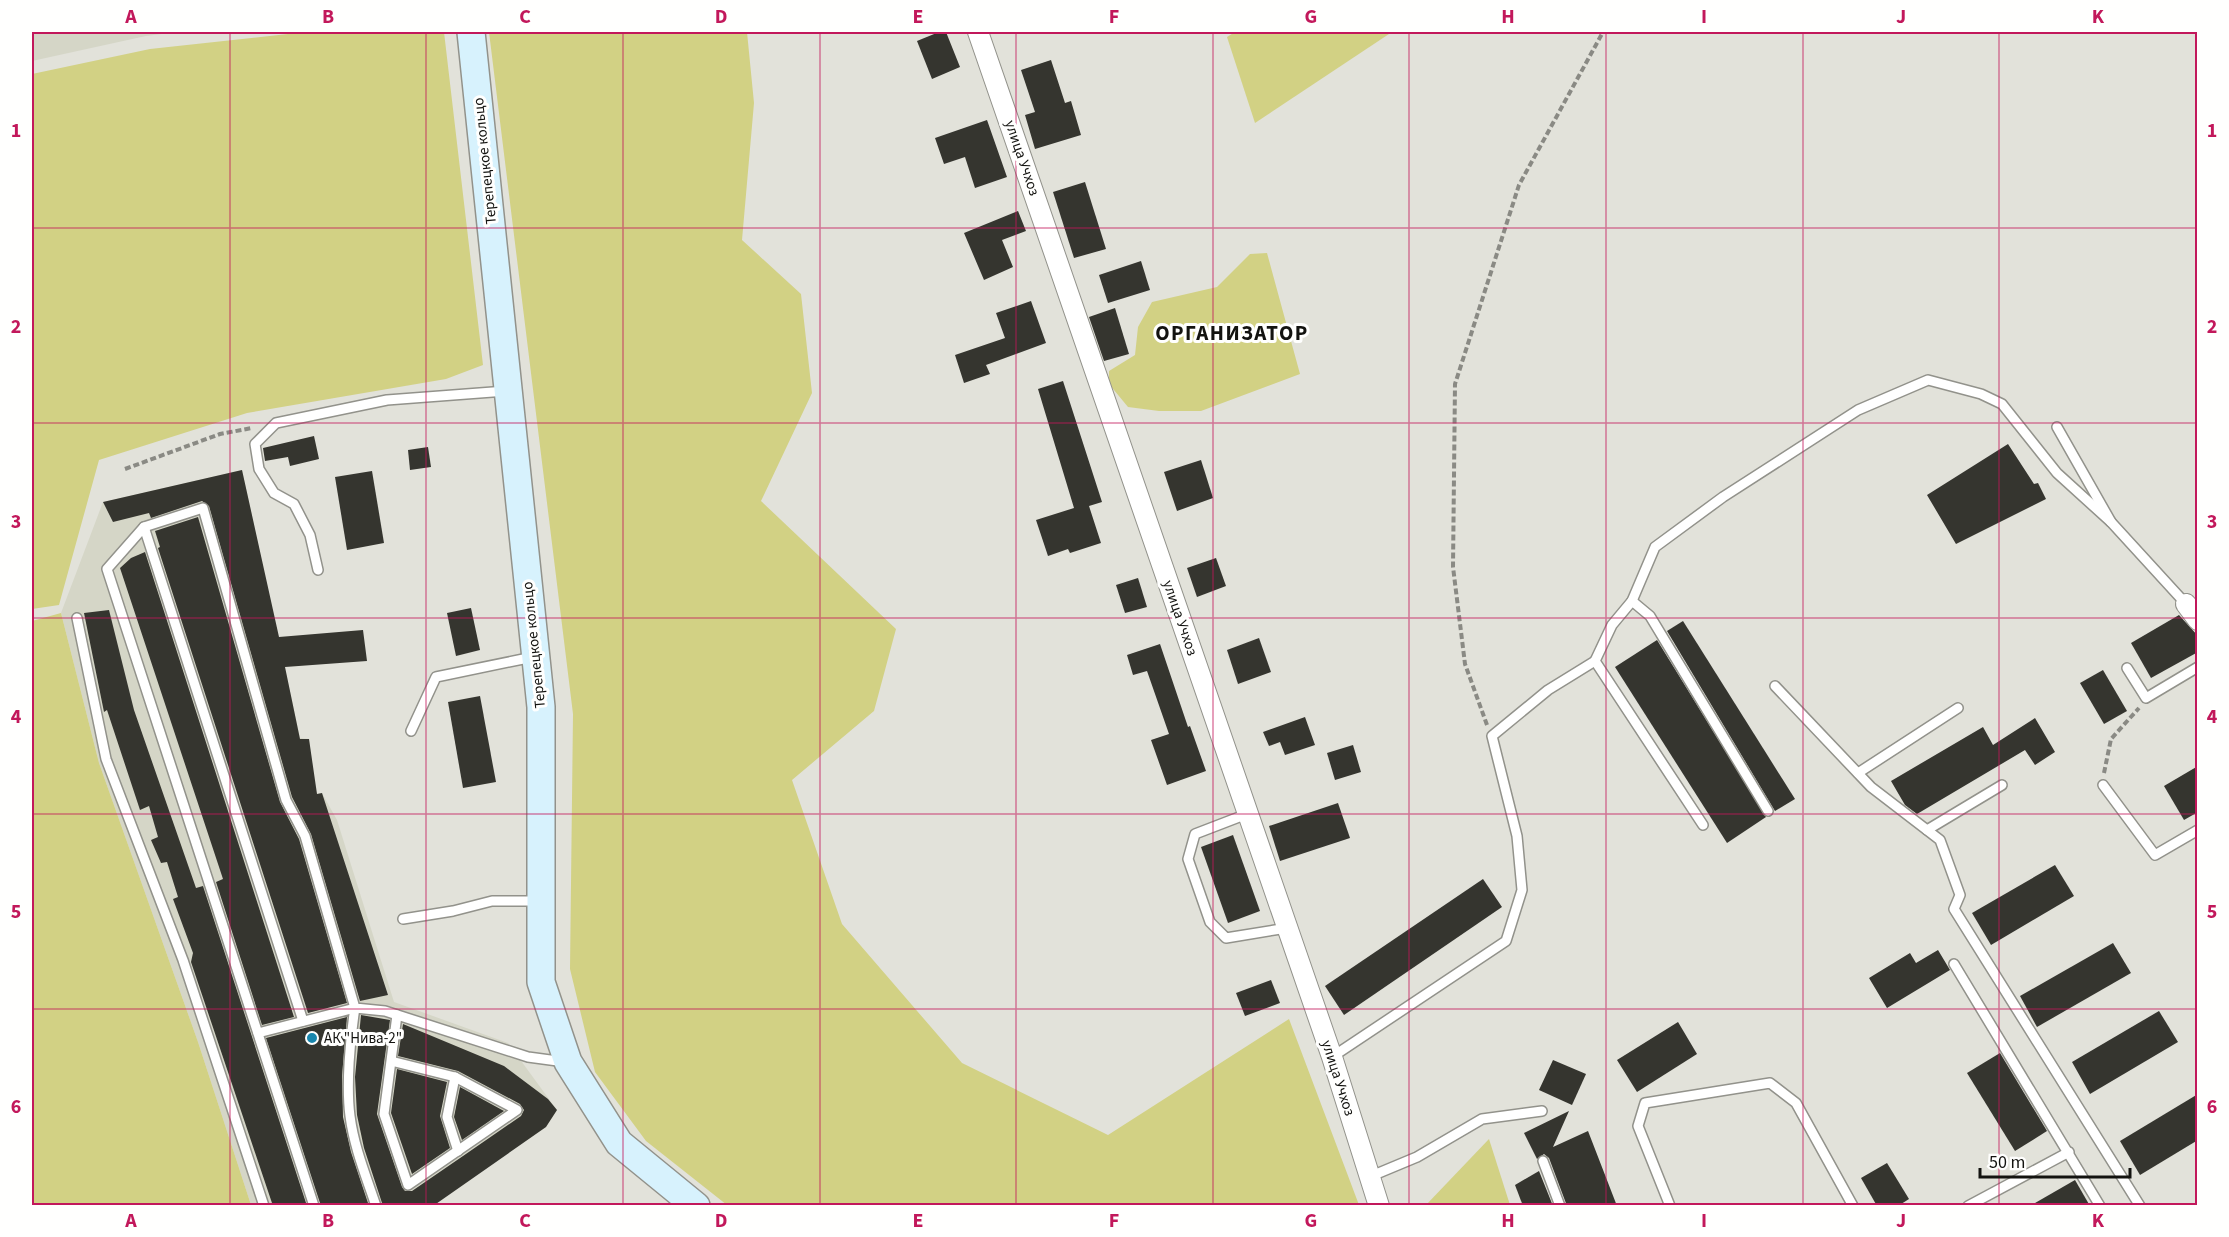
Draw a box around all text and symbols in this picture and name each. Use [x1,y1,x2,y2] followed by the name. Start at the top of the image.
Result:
[124,3,137,31] text: A
[322,3,334,31] text: B
[519,3,531,31] text: C
[715,3,727,31] text: D
[913,3,923,31] text: E
[1109,3,1119,31] text: F
[1305,3,1317,31] text: G
[1501,3,1515,31] text: H
[1701,3,1707,31] text: I
[1896,3,1906,31] text: J
[2092,3,2105,31] text: K
[468,97,502,225] street label: Терепецкое кольцо
[11,117,21,145] text: 1
[999,117,1045,199] street label: улица Учхоз
[2207,117,2217,145] text: 1
[11,313,21,341] text: 2
[2207,313,2217,341] text: 2
[1155,318,1309,348] district label: ОРГАНИЗАТОР
[11,508,21,536] text: 3
[2207,508,2217,536] text: 3
[1157,577,1203,659] street label: улица Учхоз
[517,581,551,709] street label: Терепецкое кольцо
[11,703,22,731] text: 4
[2207,703,2218,731] text: 4
[11,898,21,926] text: 5
[2207,898,2217,926] text: 5
[324,1028,402,1049] place label: АК "Нива-2"
[305,1031,319,1045] marker: АК "Нива-2"
[1316,1037,1360,1119] street label: улица Учхоз
[11,1093,21,1121] text: 6
[2207,1093,2217,1121] text: 6
[1980,1141,2130,1179] scale bar
[1989,1150,2025,1175] text: 50 m
[124,1207,137,1235] text: A
[322,1207,334,1235] text: B
[519,1207,531,1235] text: C
[715,1207,727,1235] text: D
[913,1207,923,1235] text: E
[1109,1207,1119,1235] text: F
[1305,1207,1317,1235] text: G
[1501,1207,1515,1235] text: H
[1701,1207,1707,1235] text: I
[1896,1207,1906,1235] text: J
[2092,1207,2105,1235] text: K

